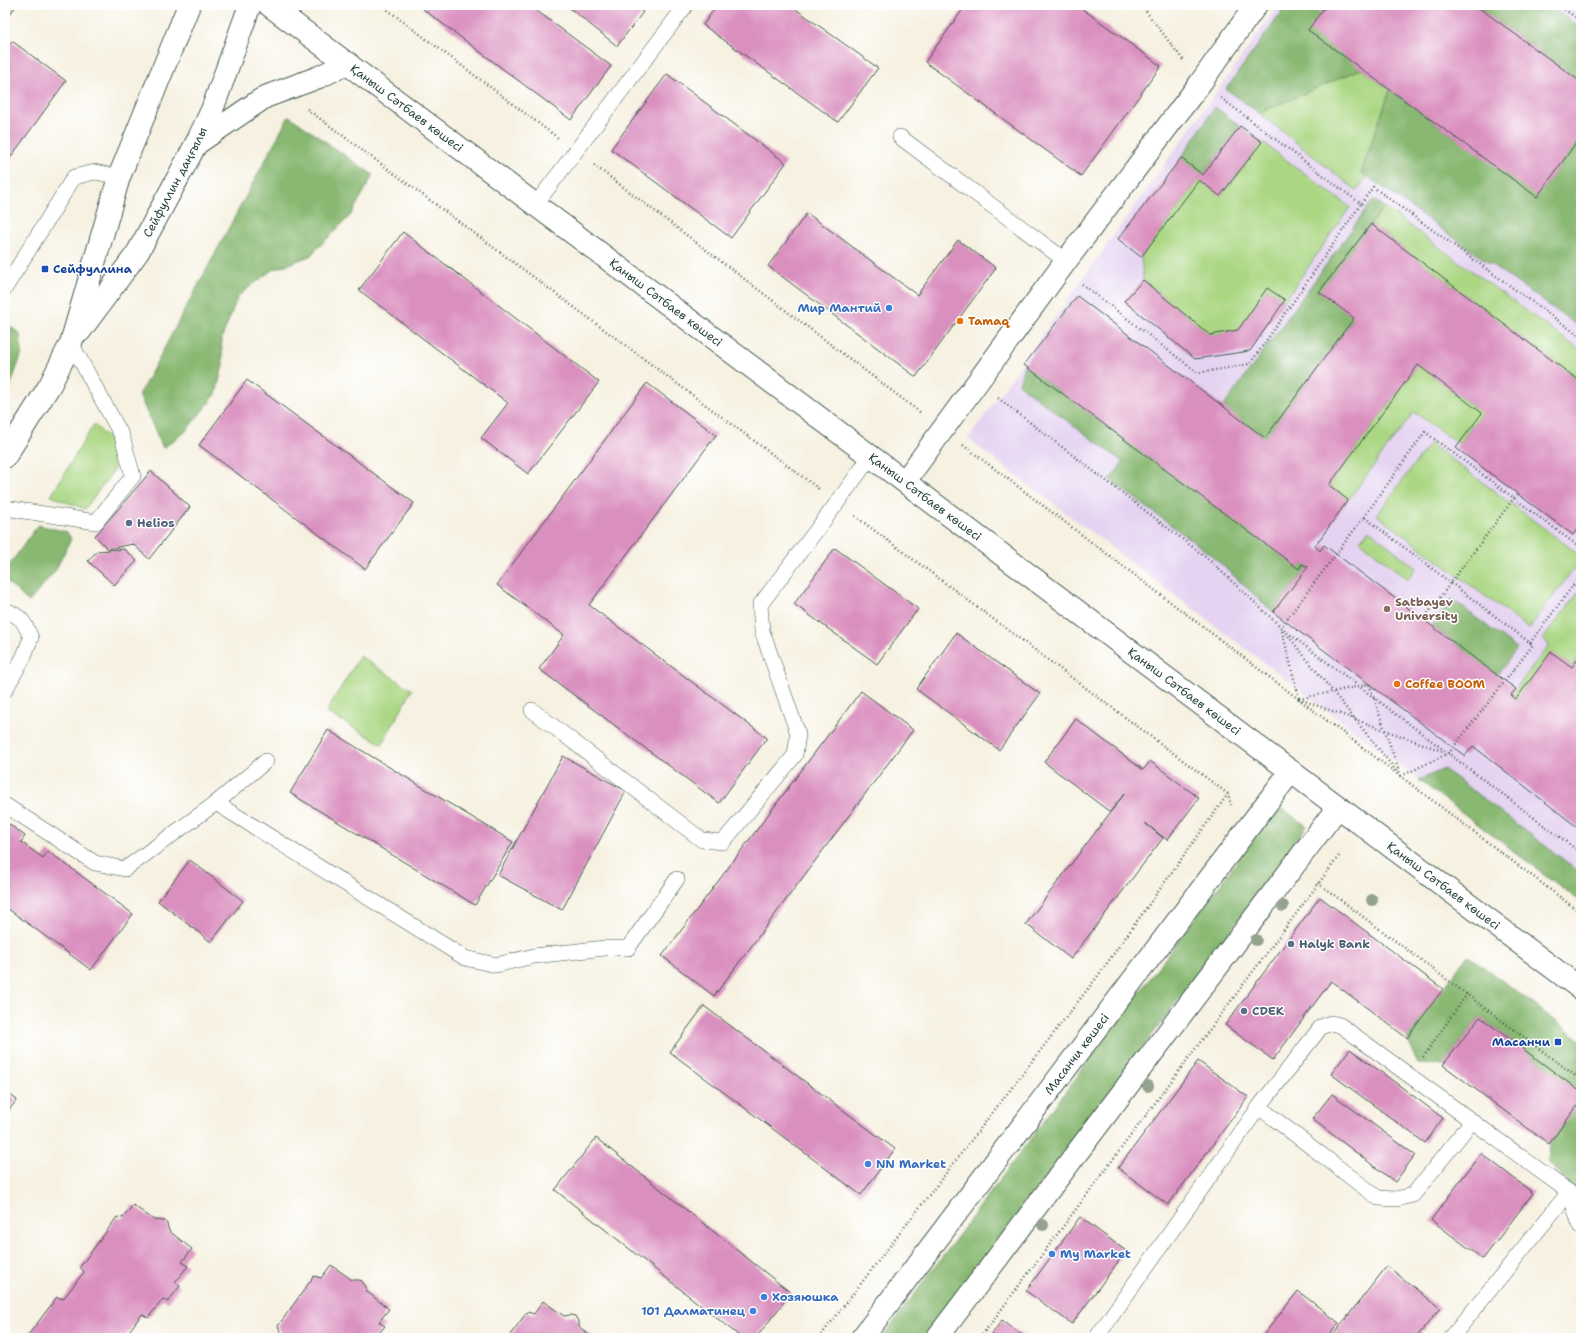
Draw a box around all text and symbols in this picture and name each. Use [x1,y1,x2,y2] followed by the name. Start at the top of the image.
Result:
[347,61,466,156] street label: Қаныш Сәтбаев көшесі
[139,125,211,240] street label: Сейфуллин даңғылы
[606,255,726,350] street label: Қаныш Сәтбаев көшесі
[53,261,133,277] place label: Сейфуллина
[40,264,50,274] marker: Сейфуллина
[797,300,882,316] place label: Мир Мантий
[884,303,894,313] marker: Мир Мантий
[968,313,1011,329] place label: Tamaq
[955,316,965,326] marker: Tamaq
[865,449,985,545] street label: Қаныш Сәтбаев көшесі
[137,515,175,531] place label: Helios
[124,518,134,528] marker: Helios
[1395,594,1458,624] place label: Satbayev University
[1382,604,1392,614] marker: Satbayev University
[1124,644,1244,739] street label: Қаныш Сәтбаев көшесі
[1405,676,1486,692] place label: Coffee BOOM
[1392,679,1402,689] marker: Coffee BOOM
[1384,838,1503,933] street label: Қаныш Сәтбаев көшесі
[1299,936,1370,952] place label: Halyk Bank
[1286,939,1296,949] marker: Halyk Bank
[1252,1003,1285,1019] place label: CDEK
[1239,1006,1249,1016] marker: CDEK
[1041,1010,1113,1098] street label: Масанчи көшесі
[1492,1034,1551,1050] place label: Масанчи
[1553,1037,1563,1047] marker: Масанчи
[876,1156,946,1172] place label: NN Market
[863,1159,873,1169] marker: NN Market
[1060,1246,1131,1262] place label: My Market
[1047,1249,1057,1259] marker: My Market
[772,1289,839,1305] place label: Хозяюшка
[759,1292,769,1302] marker: Хозяюшка
[641,1303,746,1319] place label: 101 Далматинец
[748,1306,758,1316] marker: 101 Далматинец

